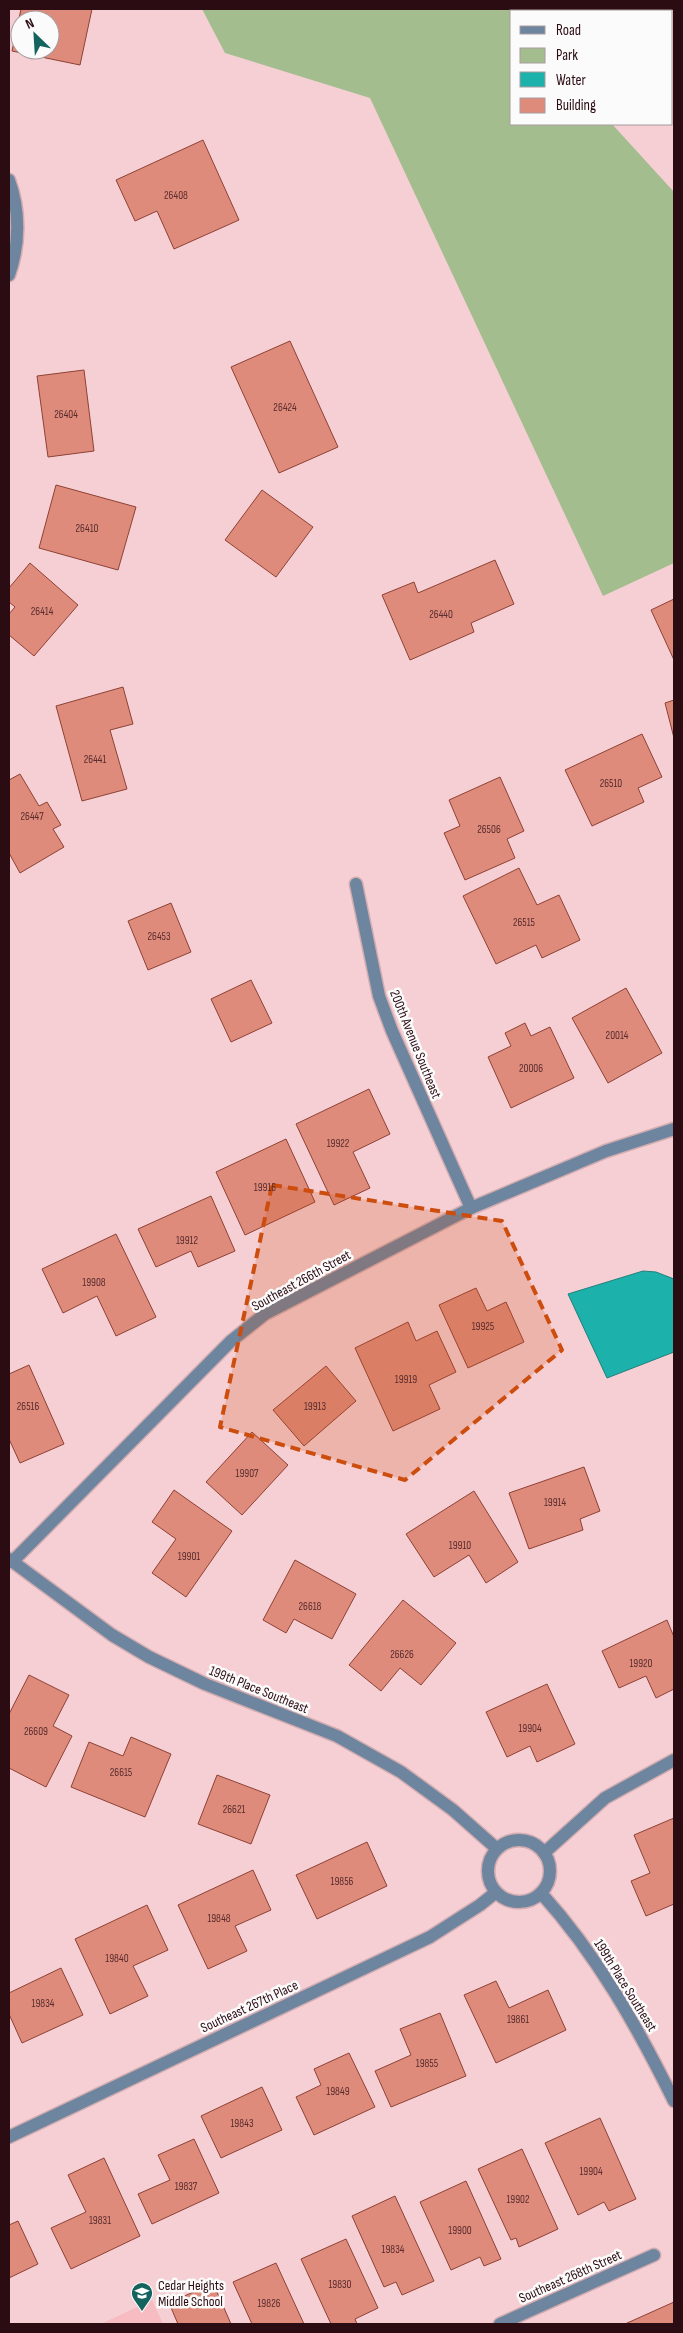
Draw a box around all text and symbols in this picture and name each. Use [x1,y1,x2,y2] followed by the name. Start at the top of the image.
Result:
[10,10,60,60] north arrow
[510,10,673,125] legend
[23,14,37,33] text: N
[556,21,581,40] text: Road
[556,46,578,65] text: Park
[556,71,587,90] text: Water
[556,96,596,115] text: Building
[164,189,188,202] house number: 26408
[273,401,297,414] house number: 26424
[54,408,78,421] house number: 26404
[76,522,99,535] house number: 26410
[31,605,54,618] house number: 26414
[429,608,453,621] house number: 26440
[84,753,106,766] house number: 26441
[600,777,622,790] house number: 26510
[20,810,44,823] house number: 26447
[477,823,501,836] house number: 26506
[513,916,535,929] house number: 26515
[147,930,171,943] house number: 26453
[386,987,445,1101] street label: 200th Avenue Southeast
[606,1029,629,1042] house number: 20014
[519,1062,543,1075] house number: 20006
[327,1137,350,1150] house number: 19922
[254,1181,276,1194] house number: 19916
[176,1234,199,1247] house number: 19912
[249,1246,354,1315] street label: Southeast 266th Street
[82,1276,106,1289] house number: 19908
[472,1320,494,1333] house number: 19925
[395,1373,417,1386] house number: 19919
[17,1400,39,1413] house number: 26516
[304,1400,326,1413] house number: 19913
[236,1467,259,1480] house number: 19907
[544,1496,566,1509] house number: 19914
[449,1539,471,1552] house number: 19910
[178,1550,200,1563] house number: 19901
[299,1600,322,1613] house number: 26618
[390,1648,414,1661] house number: 26626
[629,1657,653,1670] house number: 19920
[207,1662,311,1717] street label: 199th Place Southeast
[518,1722,542,1735] house number: 19904
[24,1725,48,1738] house number: 26609
[110,1766,132,1779] house number: 26615
[223,1803,245,1816] house number: 26621
[331,1875,354,1888] house number: 19856
[207,1912,231,1925] house number: 19848
[590,1936,661,2034] street label: 199th Place Southeast
[105,1952,129,1965] house number: 19840
[198,1976,301,2036] street label: Southeast 267th Place
[32,1997,55,2010] house number: 19834
[507,2013,529,2026] house number: 19861
[416,2057,438,2070] house number: 19855
[326,2085,350,2098] house number: 19849
[230,2117,254,2130] house number: 19843
[579,2165,603,2178] house number: 19904
[175,2180,198,2193] house number: 19837
[506,2193,530,2206] house number: 19902
[89,2214,111,2227] house number: 19831
[448,2224,472,2237] house number: 19900
[382,2243,405,2256] house number: 19834
[516,2246,624,2307] street label: Southeast 268th Street
[158,2277,224,2310] place label: Cedar Heights Middle School
[328,2278,352,2291] house number: 19830
[130,2281,154,2312] school or university icon: Cedar Heights Middle School
[257,2297,281,2310] house number: 19826

